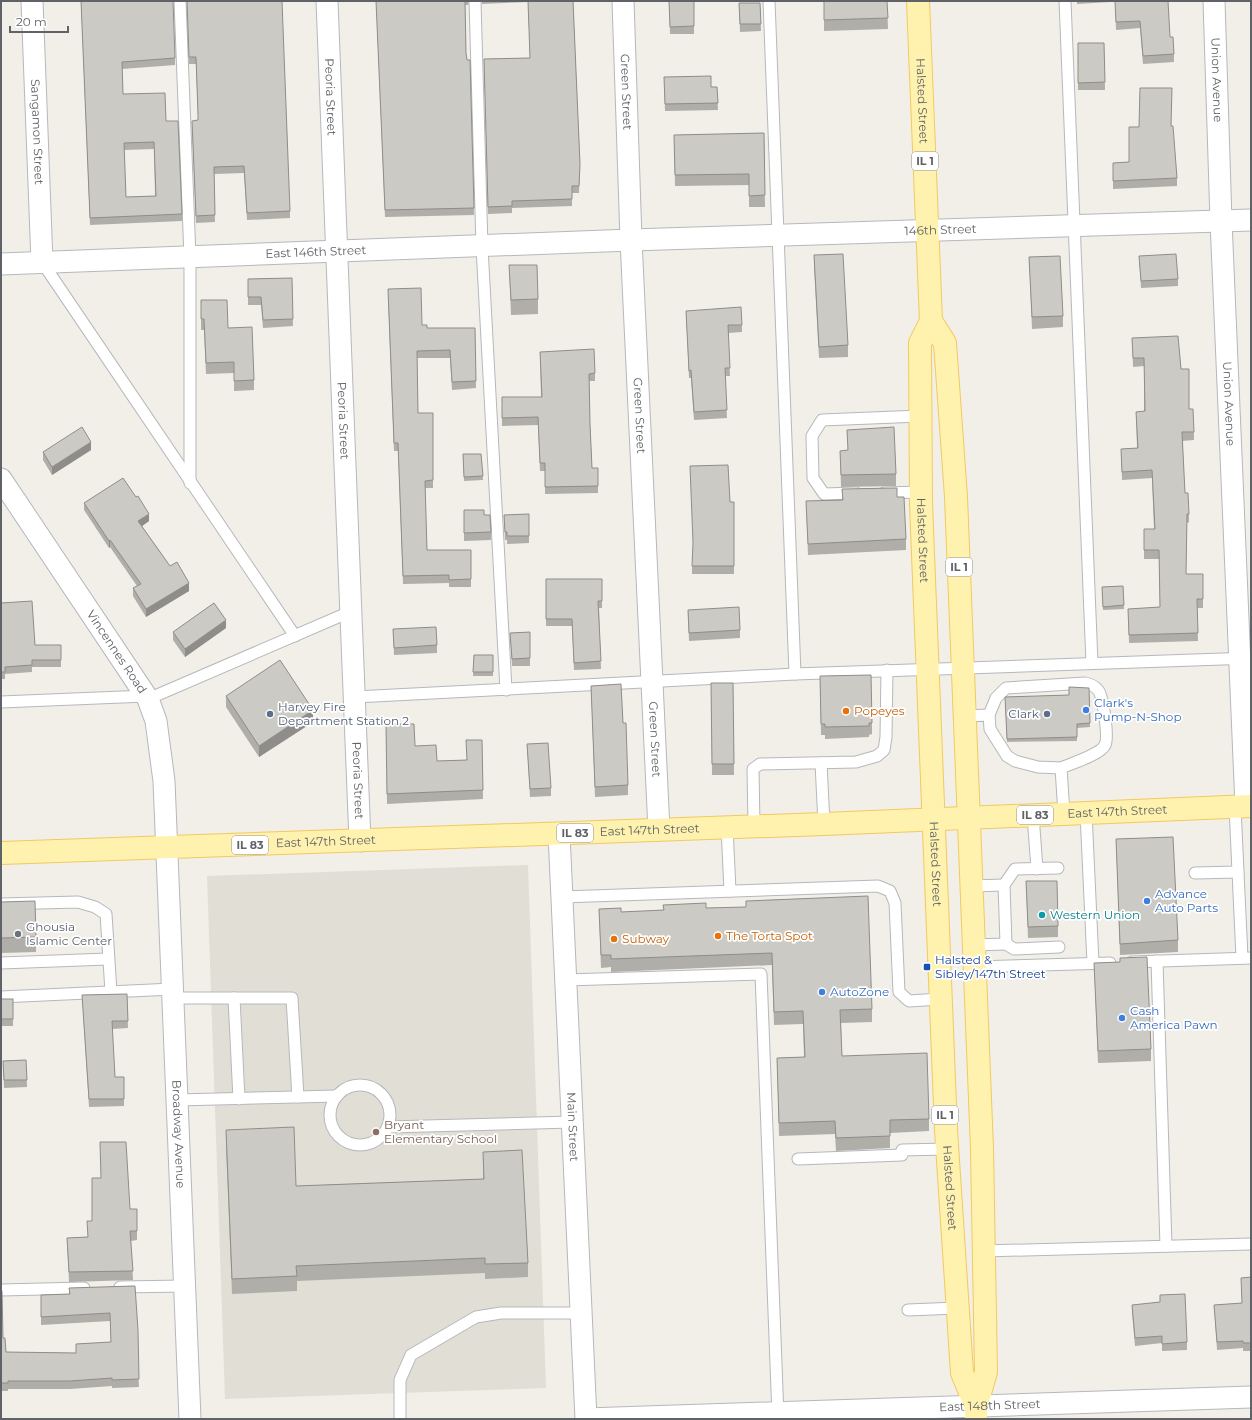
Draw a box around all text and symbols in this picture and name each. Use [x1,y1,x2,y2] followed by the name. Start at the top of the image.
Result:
[10,8,68,34] scale bar
[16,14,47,29] text: 20 m
[1208,37,1226,123] street label: Union Avenue
[618,54,635,130] street label: Green Street
[322,58,340,136] street label: Peoria Street
[913,58,932,144] street label: Halsted Street
[28,79,47,185] street label: Sangamon Street
[912,152,938,170] road number: IL 1
[904,221,977,238] street label: 146th Street
[265,242,367,261] street label: East 146th Street
[1220,361,1239,446] street label: Union Avenue
[631,377,649,454] street label: Green Street
[334,381,353,460] street label: Peoria Street
[914,498,932,583] street label: Halsted Street
[946,558,972,576] road number: IL 1
[84,607,150,696] street label: Vincennes Road
[1094,695,1182,724] place label: Clark's Pump-N-Shop
[278,699,409,728] place label: Harvey Fire Department Station 2
[646,701,664,778] street label: Green Street
[854,703,905,718] place label: Popeyes
[1081,705,1091,715] marker: Clark's Pump-N-Shop
[841,706,851,716] marker: Popeyes
[1008,706,1040,721] place label: Clark
[265,709,275,719] marker: Harvey Fire Department Station 2
[1042,709,1052,719] marker: Clark
[349,741,367,820] street label: Peoria Street
[1067,802,1168,821] street label: East 147th Street
[1017,806,1053,824] road number: IL 83
[599,820,700,839] street label: East 147th Street
[927,821,945,907] street label: Halsted Street
[557,824,593,842] road number: IL 83
[276,832,376,850] street label: East 147th Street
[232,836,268,854] road number: IL 83
[1155,886,1218,915] place label: Advance Auto Parts
[1142,896,1152,906] marker: Advance Auto Parts
[1050,907,1140,922] place label: Western Union
[1037,910,1047,920] marker: Western Union
[26,919,112,948] place label: Ghousia Islamic Center
[726,928,813,943] place label: The Torta Spot
[13,929,23,939] marker: Ghousia Islamic Center
[622,931,670,946] place label: Subway
[713,931,723,941] marker: The Torta Spot
[609,934,619,944] marker: Subway
[935,952,1046,981] place label: Halsted & Sibley/147th Street
[922,962,932,972] marker: Halsted & Sibley/147th Street
[830,984,889,999] place label: AutoZone
[817,987,827,997] marker: AutoZone
[1130,1003,1218,1032] place label: Cash America Pawn
[1117,1013,1127,1023] marker: Cash America Pawn
[169,1080,189,1189] street label: Broadway Avenue
[564,1092,582,1162] street label: Main Street
[932,1106,958,1124] road number: IL 1
[384,1117,497,1146] place label: Bryant Elementary School
[371,1127,381,1137] marker: Bryant Elementary School
[940,1145,961,1231] street label: Halsted Street
[939,1396,1041,1414] street label: East 148th Street

